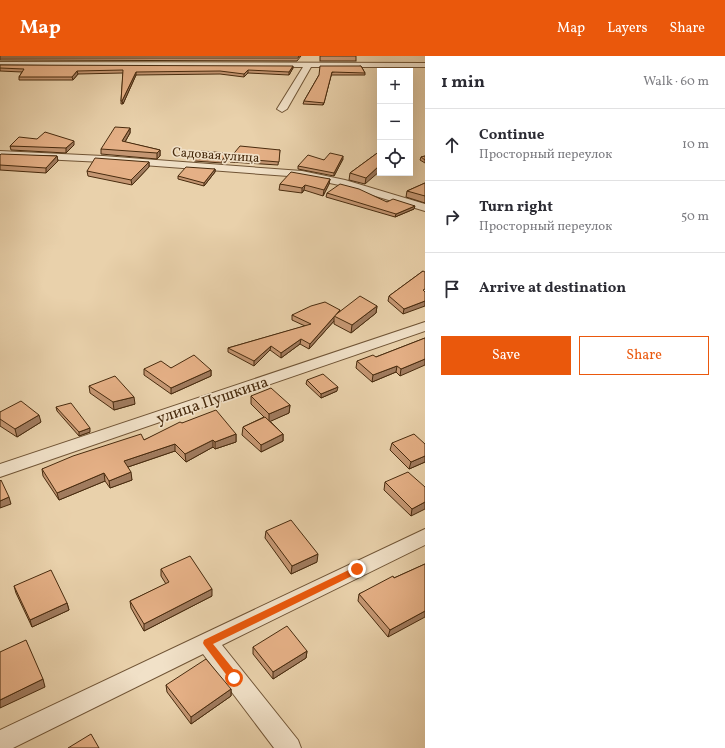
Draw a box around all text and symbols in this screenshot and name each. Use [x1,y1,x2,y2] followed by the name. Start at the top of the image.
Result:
[20,15,61,41] text: Map
[557,19,585,38] text: Map
[607,19,647,38] text: Layers
[669,19,705,38] text: Share
[377,68,413,176] map controls
[377,68,413,104] button: +
[441,71,485,94] text: 1 min
[643,73,709,91] text: Walk · 60 m
[377,104,413,140] button: −
[479,125,544,146] text: Continue
[441,134,463,156] icon: ahead
[682,136,709,154] text: 10 m
[377,140,413,176] button: locate
[172,144,260,168] street label: Садовая улица
[479,146,612,164] text: Просторный переулок
[479,197,553,218] text: Turn right
[441,206,463,228] icon: right
[681,208,709,226] text: 50 m
[479,218,612,236] text: Просторный переулок
[441,278,463,300] icon: arrive
[479,278,626,299] text: Arrive at destination
[441,336,571,375] button: Save
[579,336,709,375] button: Share
[154,371,272,430] street label: улица Пушкина
[348,560,366,578] route end
[225,669,243,687] route start

